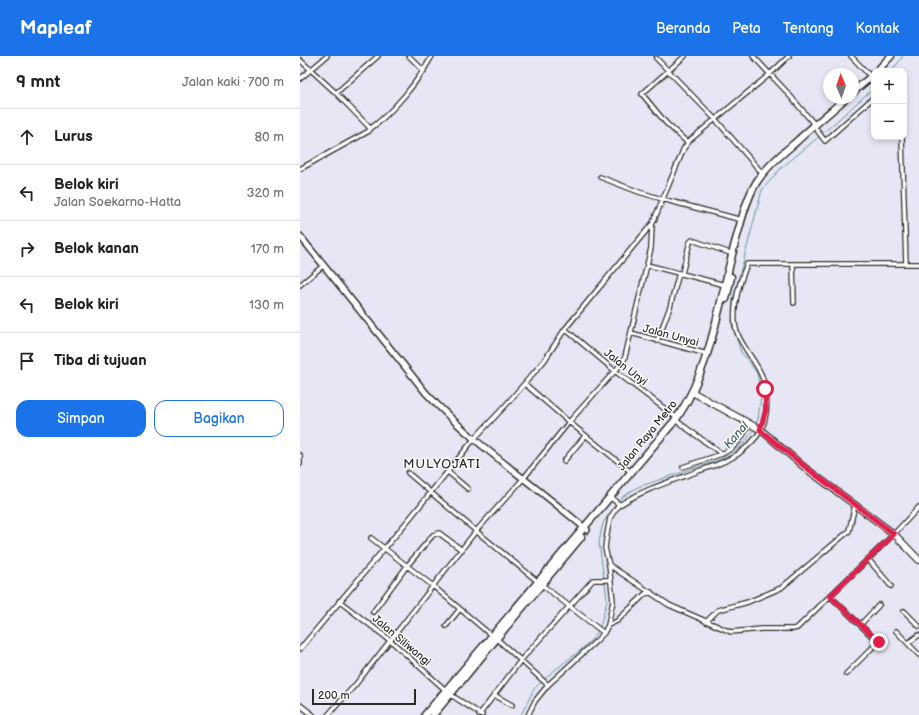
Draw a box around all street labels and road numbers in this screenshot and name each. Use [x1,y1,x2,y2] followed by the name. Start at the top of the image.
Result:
[642,322,700,349] street label: Jalan Unyai
[601,346,650,388] street label: Jalan Unyi
[615,397,680,473] street label: Jalan Raya Metro
[370,612,434,669] street label: Jalan Siliwangi

